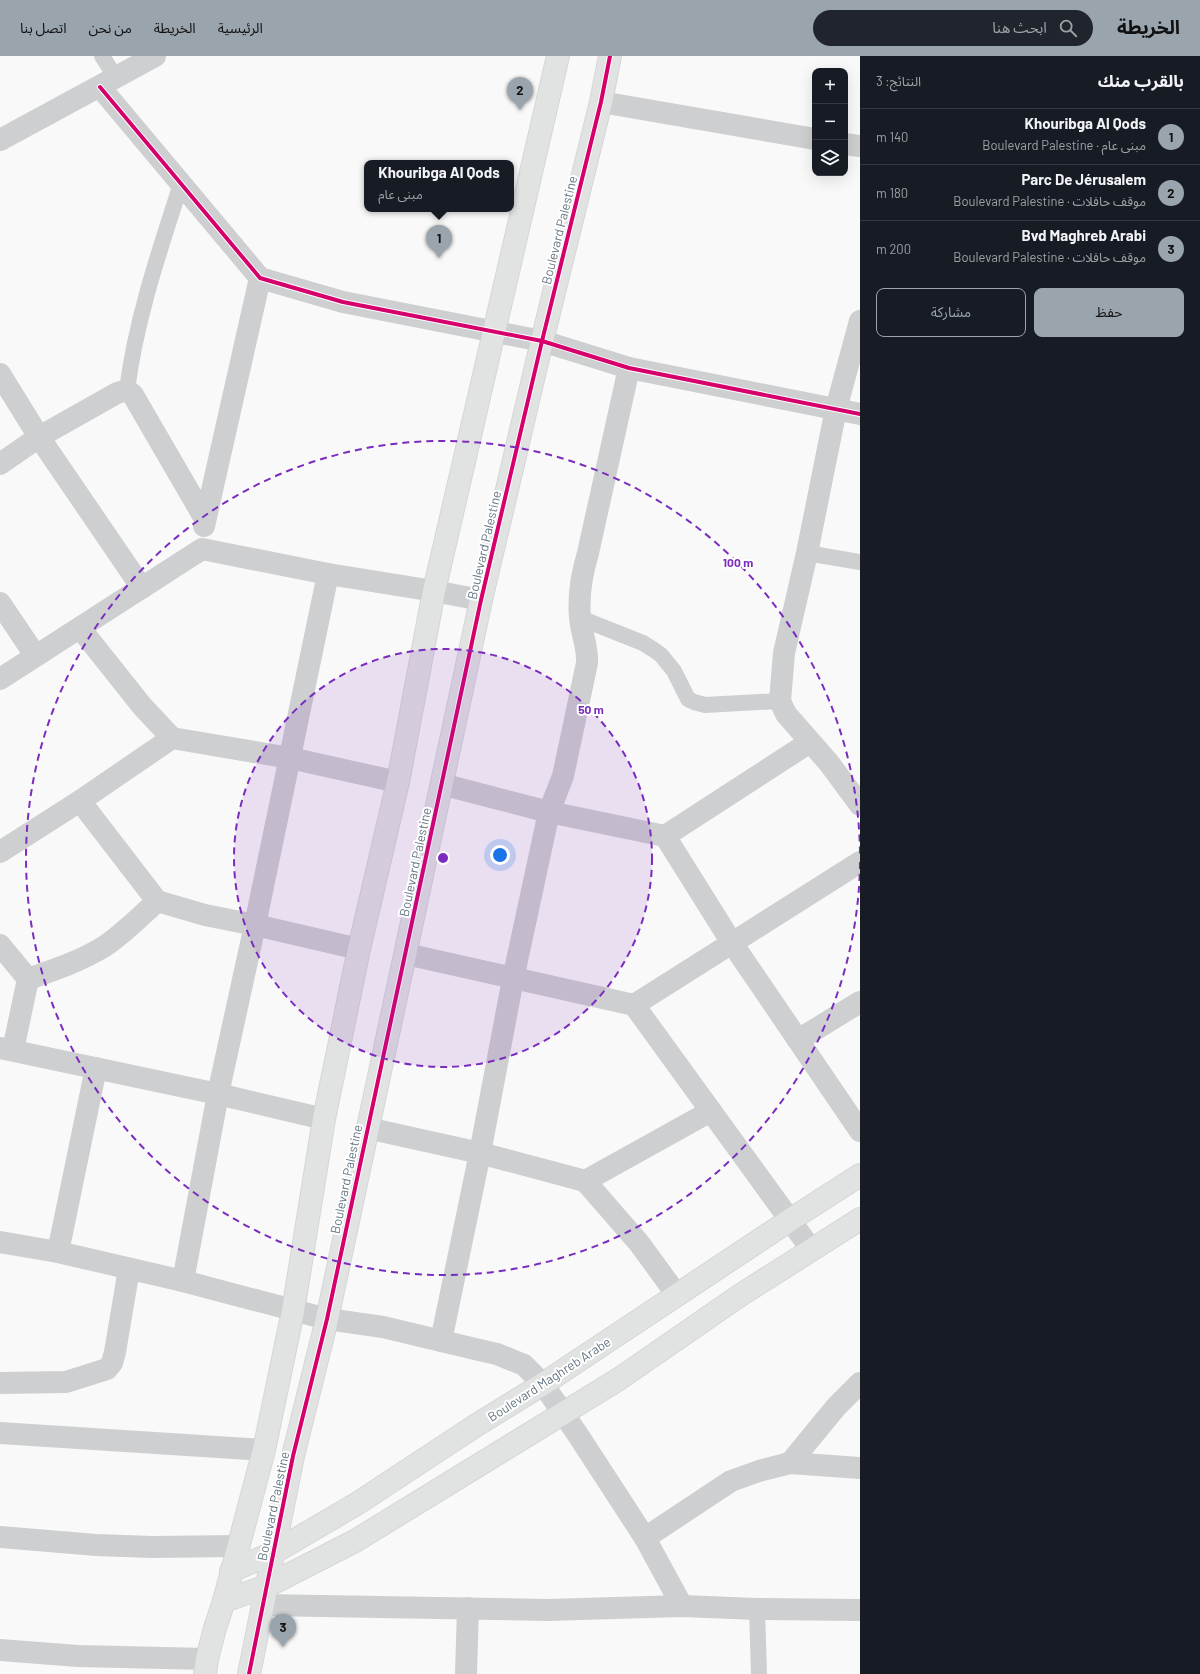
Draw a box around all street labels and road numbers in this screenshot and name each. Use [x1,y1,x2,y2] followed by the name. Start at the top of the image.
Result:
[538,174,580,286] street label: Boulevard Palestine
[464,489,504,601] street label: Boulevard Palestine
[396,806,434,918] street label: Boulevard Palestine
[327,1123,365,1235] street label: Boulevard Palestine
[485,1333,614,1425] street label: Boulevard Maghreb Arabe
[254,1450,292,1562] street label: Boulevard Palestine

